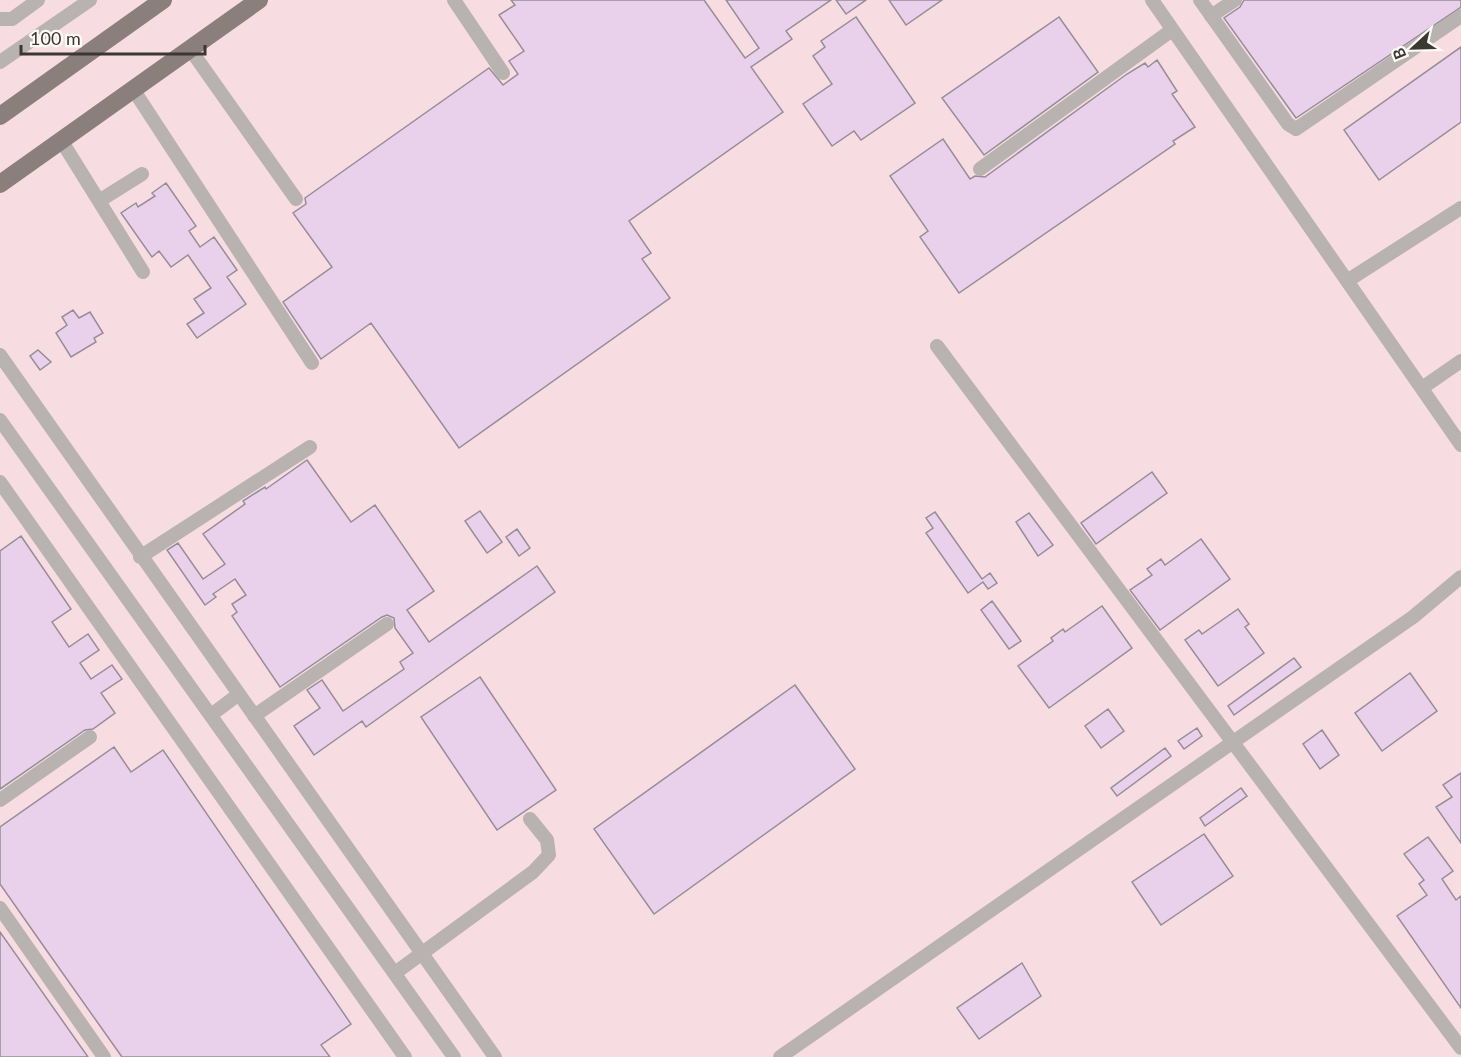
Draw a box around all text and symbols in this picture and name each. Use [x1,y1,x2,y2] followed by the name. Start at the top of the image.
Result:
[21,18,206,56] scale bar
[1383,18,1443,78] north arrow
[30,27,81,49] text: 100 m
[1388,45,1409,62] text: B

